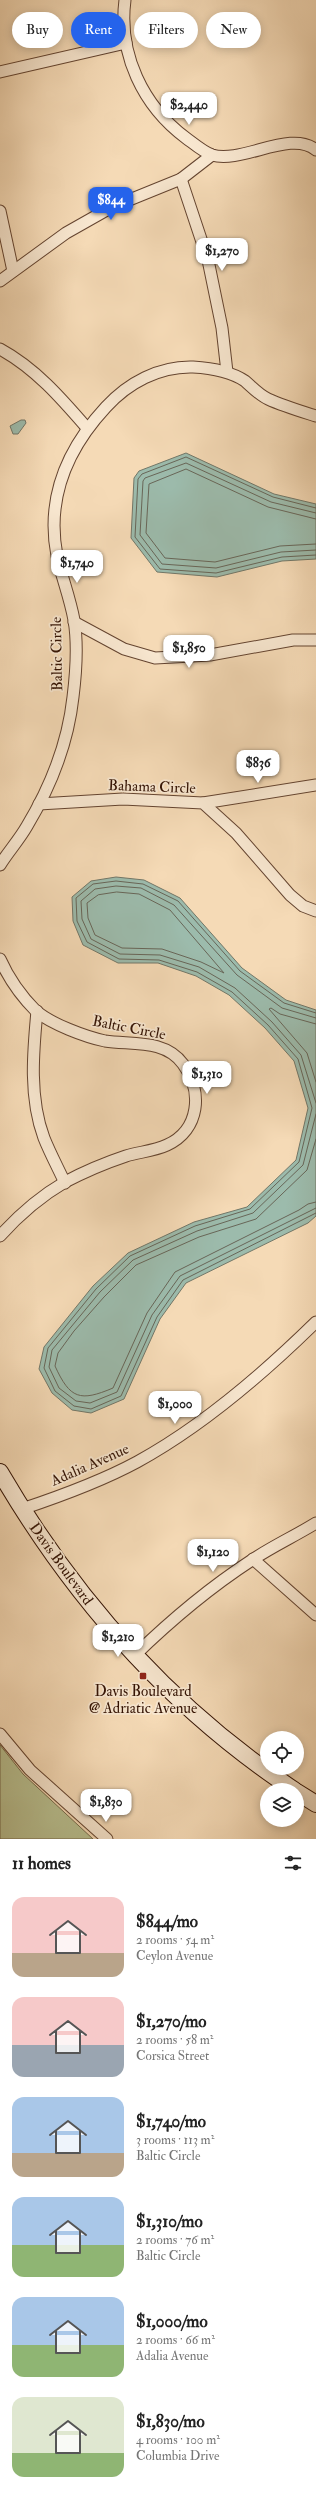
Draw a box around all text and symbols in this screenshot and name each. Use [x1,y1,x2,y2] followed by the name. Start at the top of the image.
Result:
[12,12,63,48] chip: Buy
[71,12,126,48] chip: Rent
[134,12,198,48] chip: Filters
[206,12,261,48] chip: New
[156,92,222,126] pin: $2,440
[170,97,208,113] text: $2,440
[87,187,135,221] pin: $844
[97,192,125,208] text: $844
[189,238,255,272] pin: $1,270
[205,243,239,259] text: $1,270
[44,550,110,584] pin: $1,740
[60,555,94,571] text: $1,740
[47,617,67,691] street label: Baltic Circle
[156,635,222,669] pin: $1,850
[172,640,206,656] text: $1,850
[234,750,282,784] pin: $836
[245,755,271,771] text: $836
[108,776,196,798] street label: Bahama Circle
[91,1012,167,1044] street label: Baltic Circle
[174,1061,240,1095] pin: $1,310
[191,1066,223,1082] text: $1,310
[142,1391,208,1425] pin: $1,000
[157,1396,193,1412] text: $1,000
[47,1439,132,1491] street label: Adalia Avenue
[25,1519,98,1609] street label: Davis Boulevard
[180,1539,246,1573] pin: $1,120
[197,1544,229,1560] text: $1,120
[85,1624,151,1658] pin: $1,210
[102,1629,134,1645] text: $1,210
[138,1671,148,1681] marker: Davis Boulevard @ Adriatic Avenue
[89,1682,197,1718] place label: Davis Boulevard @ Adriatic Avenue
[260,1731,304,1827] map controls
[260,1731,304,1775] button: locate
[260,1783,304,1827] button: layers
[73,1789,139,1823] pin: $1,830
[90,1794,122,1810] text: $1,830
[282,1852,304,1874] icon: filters
[12,1853,71,1874] text: 11 homes
[136,1911,198,1932] text: $844/mo
[44,1913,92,1961] icon: home
[136,1932,214,1948] text: 2 rooms · 54 m²
[136,1948,213,1964] text: Ceylon Avenue
[136,2011,207,2032] text: $1,270/mo
[44,2013,92,2061] icon: home
[136,2032,214,2048] text: 2 rooms · 58 m²
[136,2048,209,2064] text: Corsica Street
[136,2111,206,2132] text: $1,740/mo
[44,2113,92,2161] icon: home
[136,2132,214,2148] text: 3 rooms · 113 m²
[136,2148,200,2164] text: Baltic Circle
[136,2211,203,2232] text: $1,310/mo
[44,2213,92,2261] icon: home
[136,2232,214,2248] text: 2 rooms · 76 m²
[136,2248,200,2264] text: Baltic Circle
[136,2311,208,2332] text: $1,000/mo
[44,2313,92,2361] icon: home
[136,2332,215,2348] text: 2 rooms · 66 m²
[136,2348,209,2364] text: Adalia Avenue
[136,2411,205,2432] text: $1,830/mo
[44,2413,92,2461] icon: home
[136,2432,220,2448] text: 4 rooms · 100 m²
[136,2448,219,2464] text: Columbia Drive

